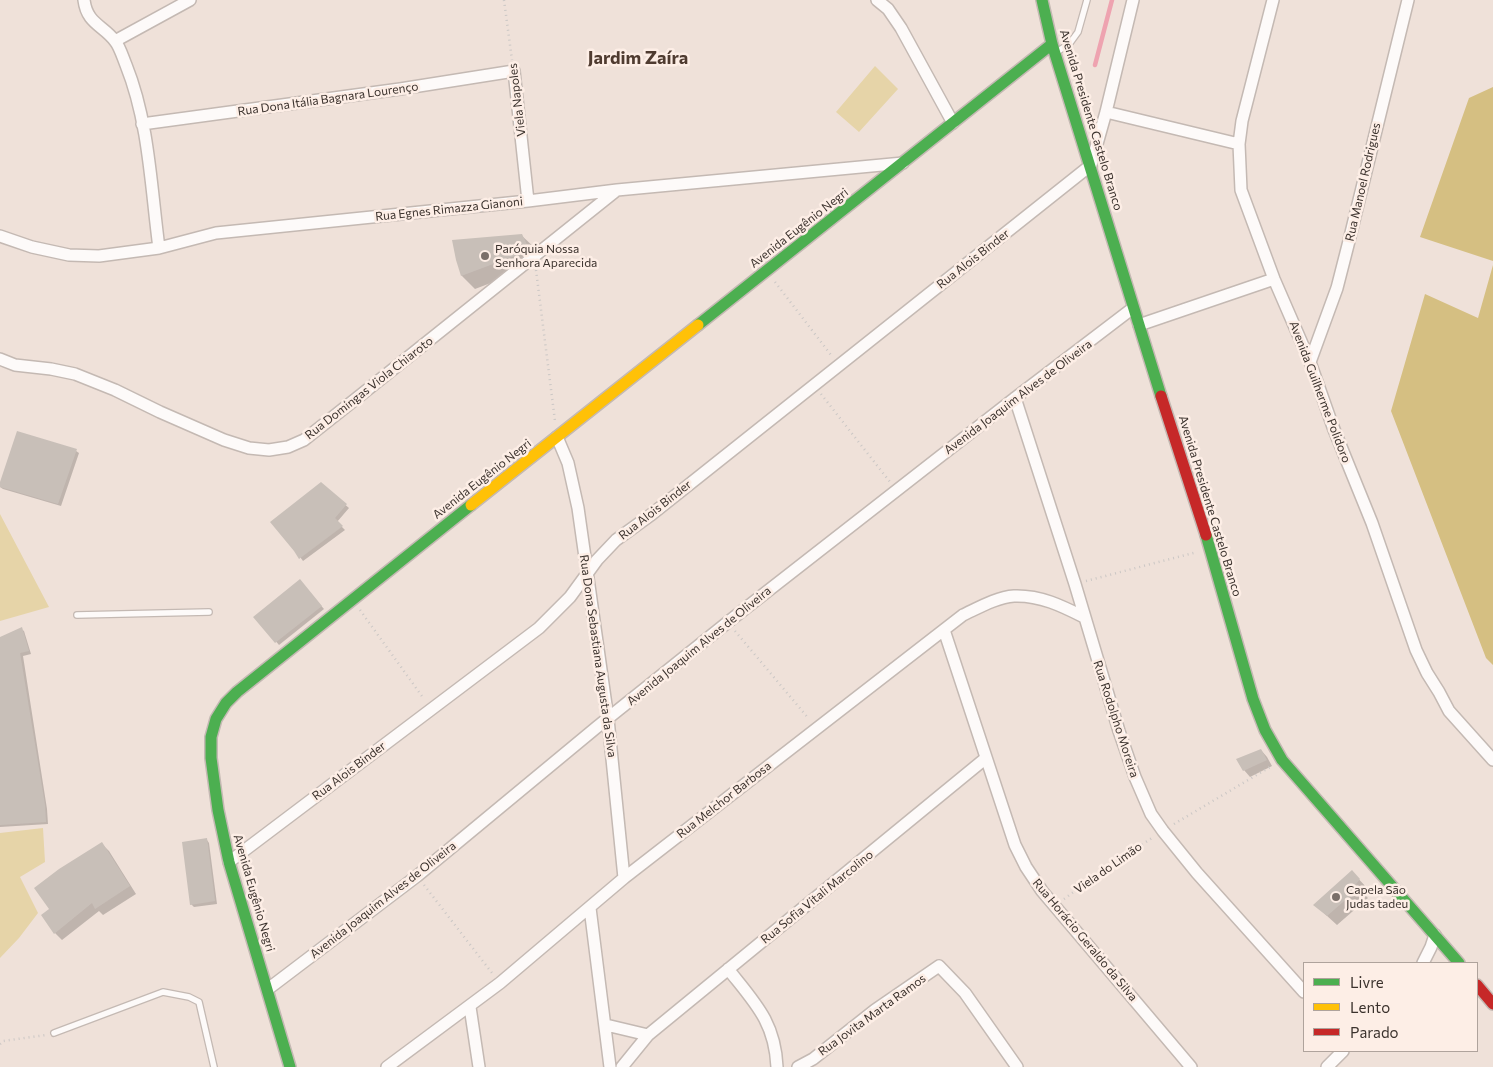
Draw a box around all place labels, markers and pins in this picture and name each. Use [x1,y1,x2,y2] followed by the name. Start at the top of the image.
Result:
[495,242,597,270] place label: Paróquia Nossa Senhora Aparecida
[479,250,491,262] marker: Paróquia Nossa Senhora Aparecida
[1346,883,1408,911] place label: Capela São Judas tadeu
[1330,891,1342,903] marker: Capela São Judas tadeu

